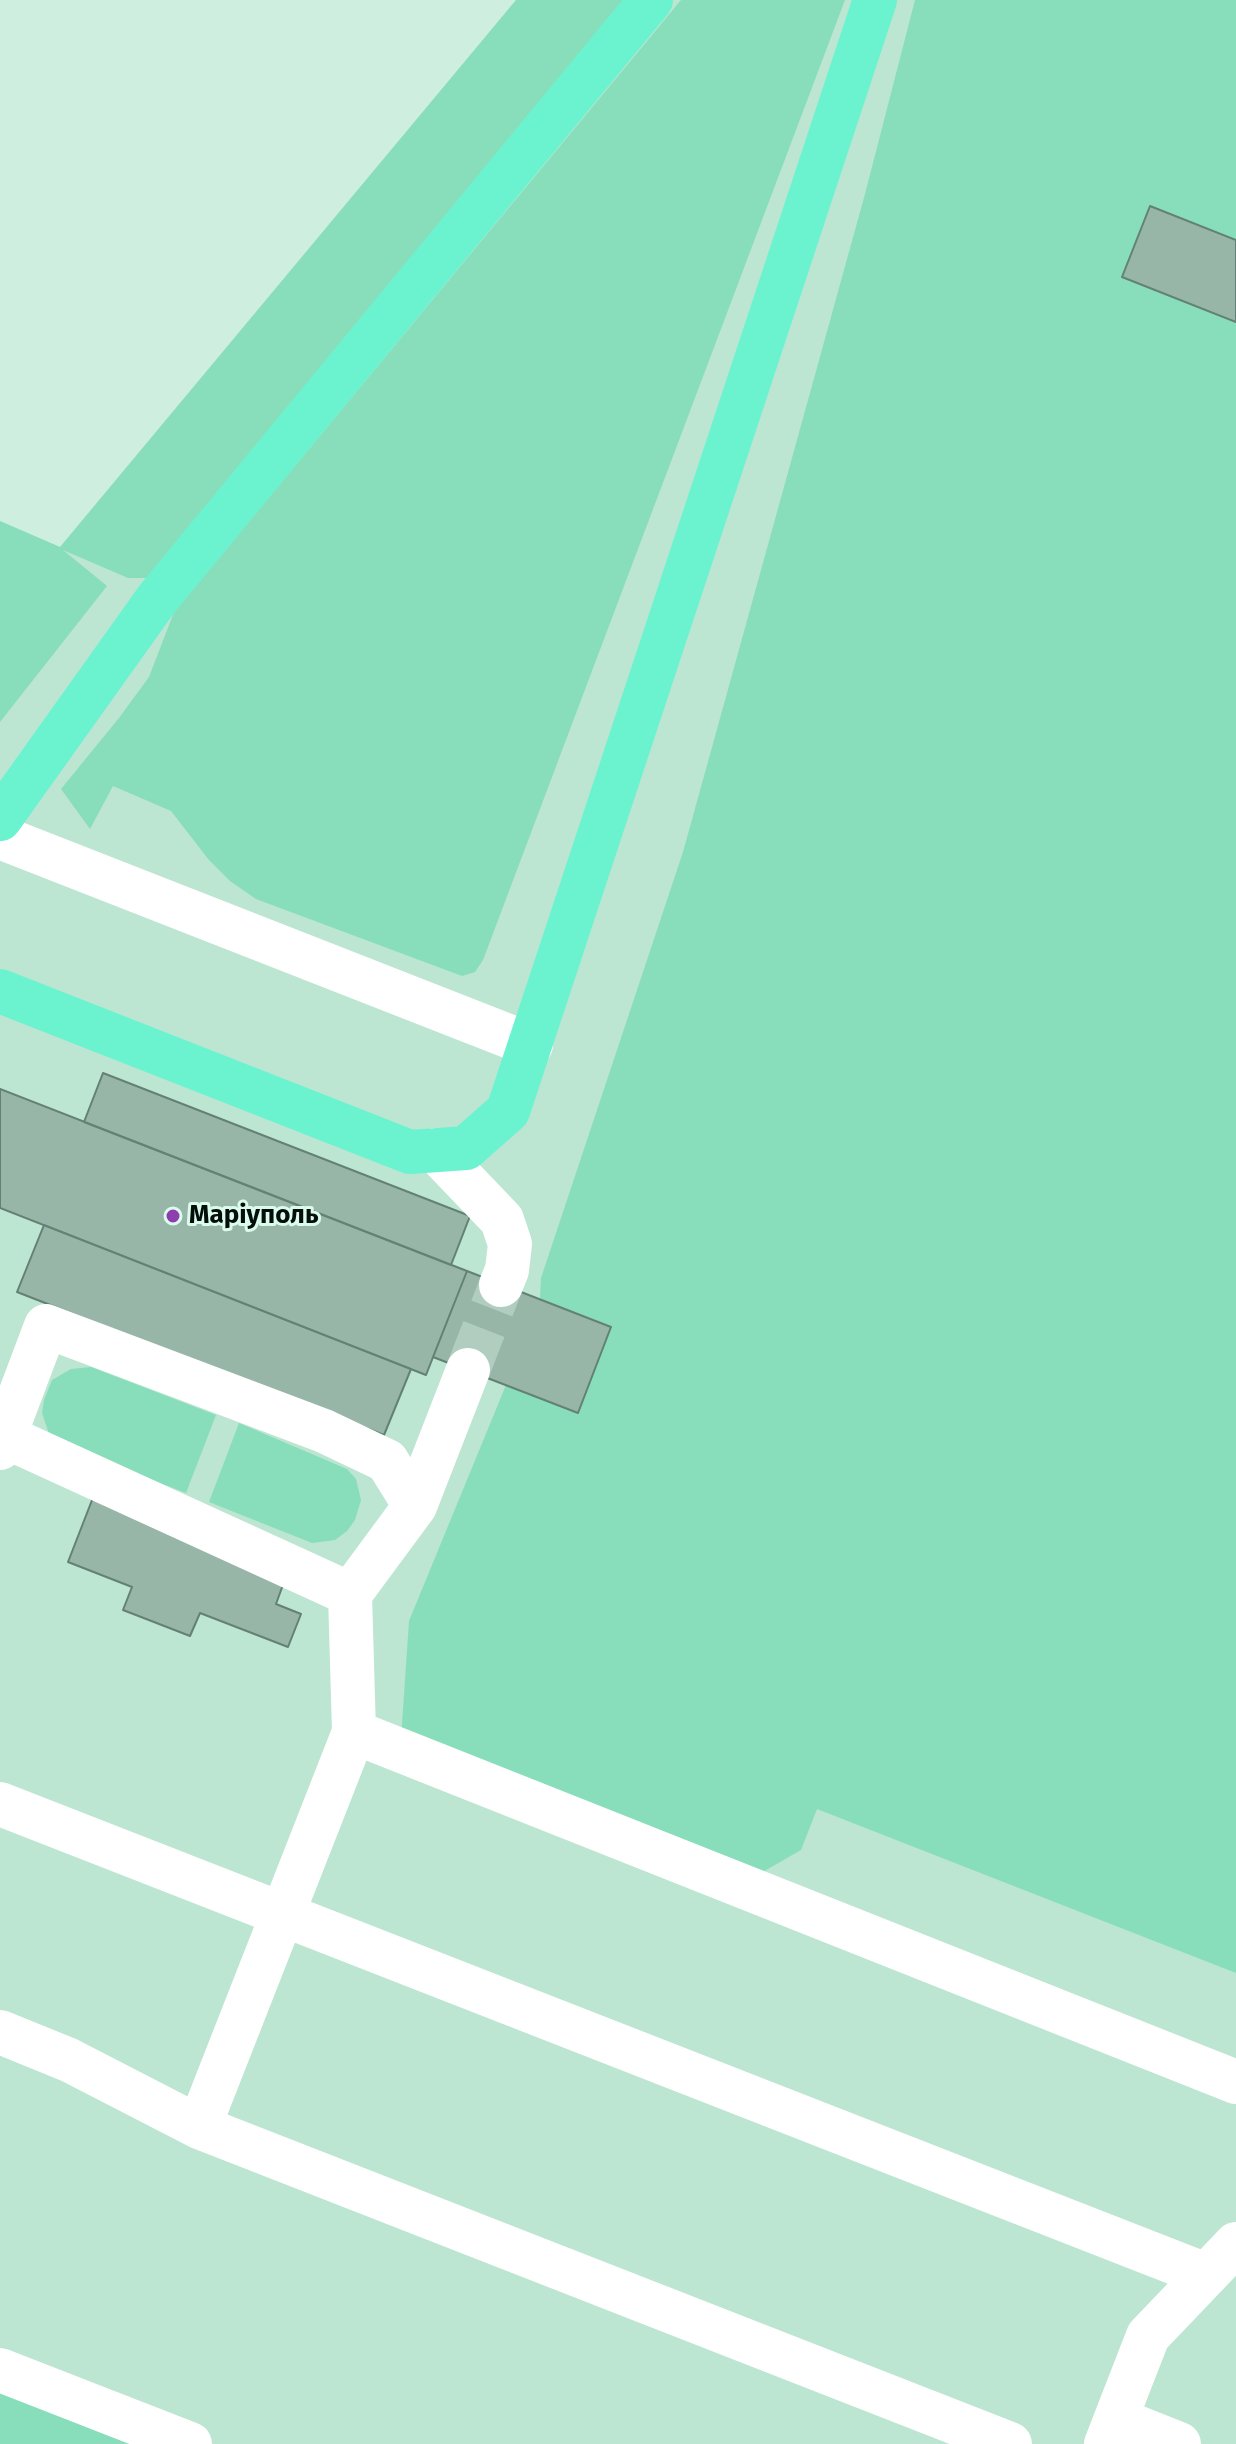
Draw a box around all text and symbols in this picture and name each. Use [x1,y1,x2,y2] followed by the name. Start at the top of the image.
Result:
[189,1200,318,1232] place label: Маріуполь
[164,1207,182,1225] marker: Маріуполь

